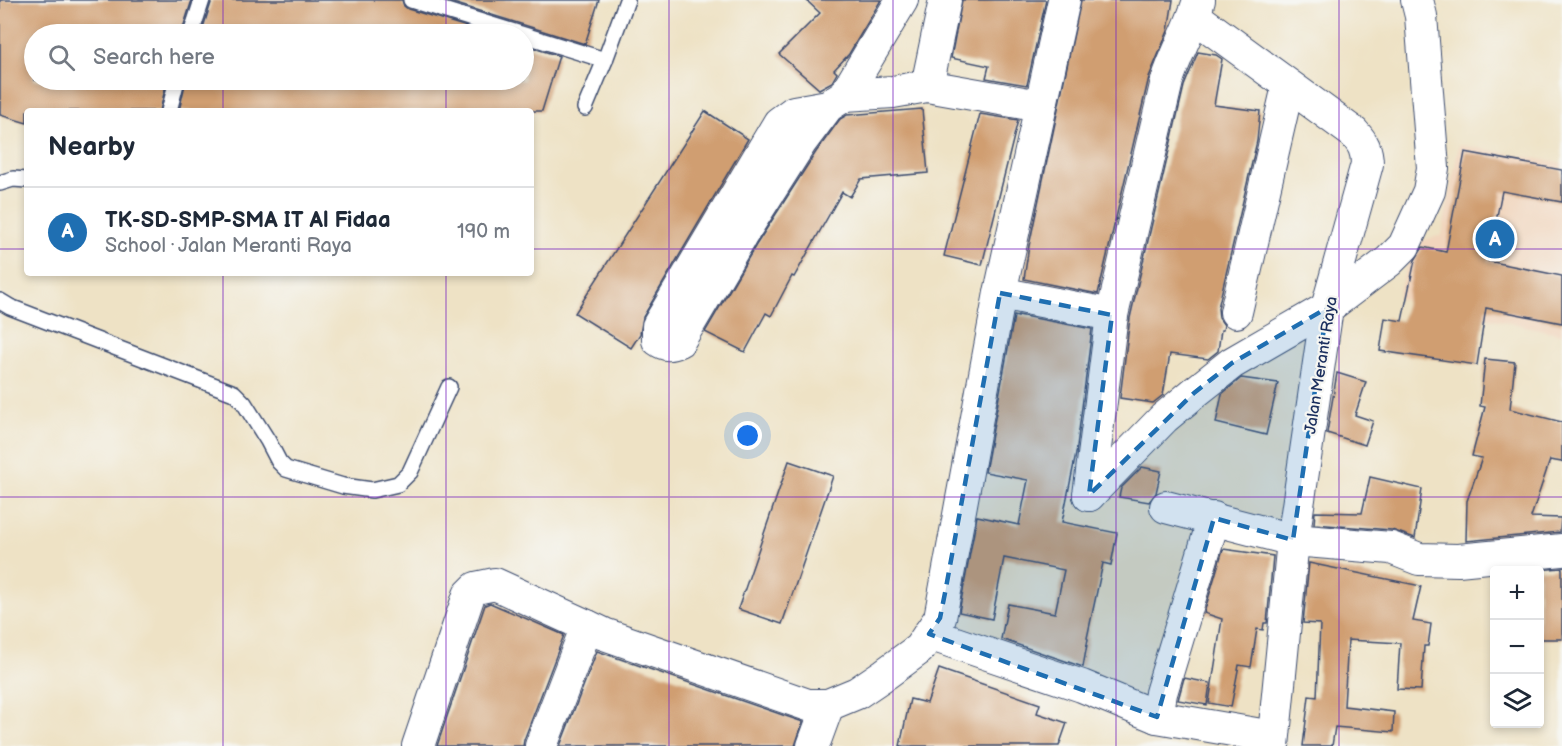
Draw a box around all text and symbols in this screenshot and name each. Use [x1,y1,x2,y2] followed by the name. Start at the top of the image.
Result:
[24,24,534,90] search box
[45,41,78,74] icon: search
[93,44,215,71] text: Search here
[48,132,135,163] text: Nearby
[105,207,391,234] text: TK-SD-SMP-SMA IT Al Fidaa
[1476,216,1514,262] pin: A
[61,220,74,244] text: A
[457,220,510,244] text: 190 m
[105,234,352,258] text: School · Jalan Meranti Raya
[1301,295,1342,435] street label: Jalan Meranti Raya
[733,421,762,450] your location
[1490,566,1544,728] map controls
[1490,566,1544,620] button: +
[1490,620,1544,674] button: −
[1490,674,1544,728] button: layers

